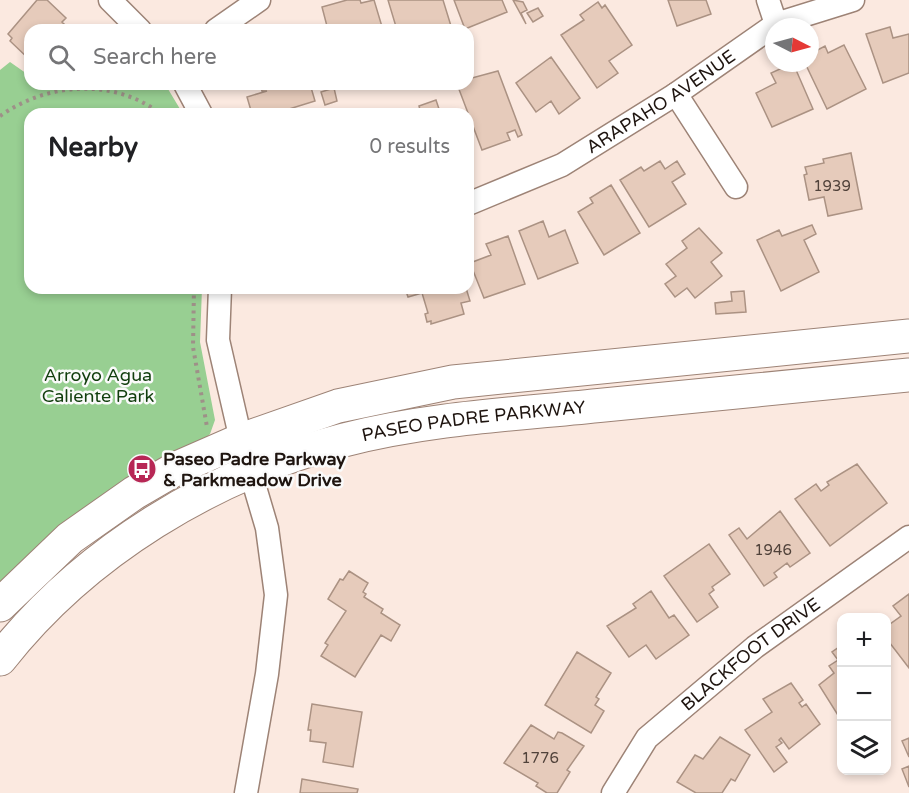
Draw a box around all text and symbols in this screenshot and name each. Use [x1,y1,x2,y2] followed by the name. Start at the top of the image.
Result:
[765,18,819,72] north arrow
[24,24,474,90] search box
[45,41,78,74] icon: search
[93,44,217,70] text: Search here
[582,45,739,158] street label: ARAPAHO AVENUE
[48,132,138,163] text: Nearby
[370,135,450,159] text: 0 results
[813,177,851,195] house number: 1939
[42,364,154,407] park label: Arroyo Agua Caliente Park
[360,396,587,446] street label: PASEO PADRE PARKWAY
[163,448,346,491] place label: Paseo Padre Parkway & Parkmeadow Drive
[126,453,158,485] bus stop icon: Paseo Padre Parkway & Parkmeadow Drive
[754,541,792,559] house number: 1946
[677,593,824,716] street label: BLACKFOOT DRIVE
[837,613,891,775] map controls
[837,613,891,667] button: +
[837,667,891,721] button: −
[837,721,891,775] button: layers
[521,749,559,767] house number: 1776

